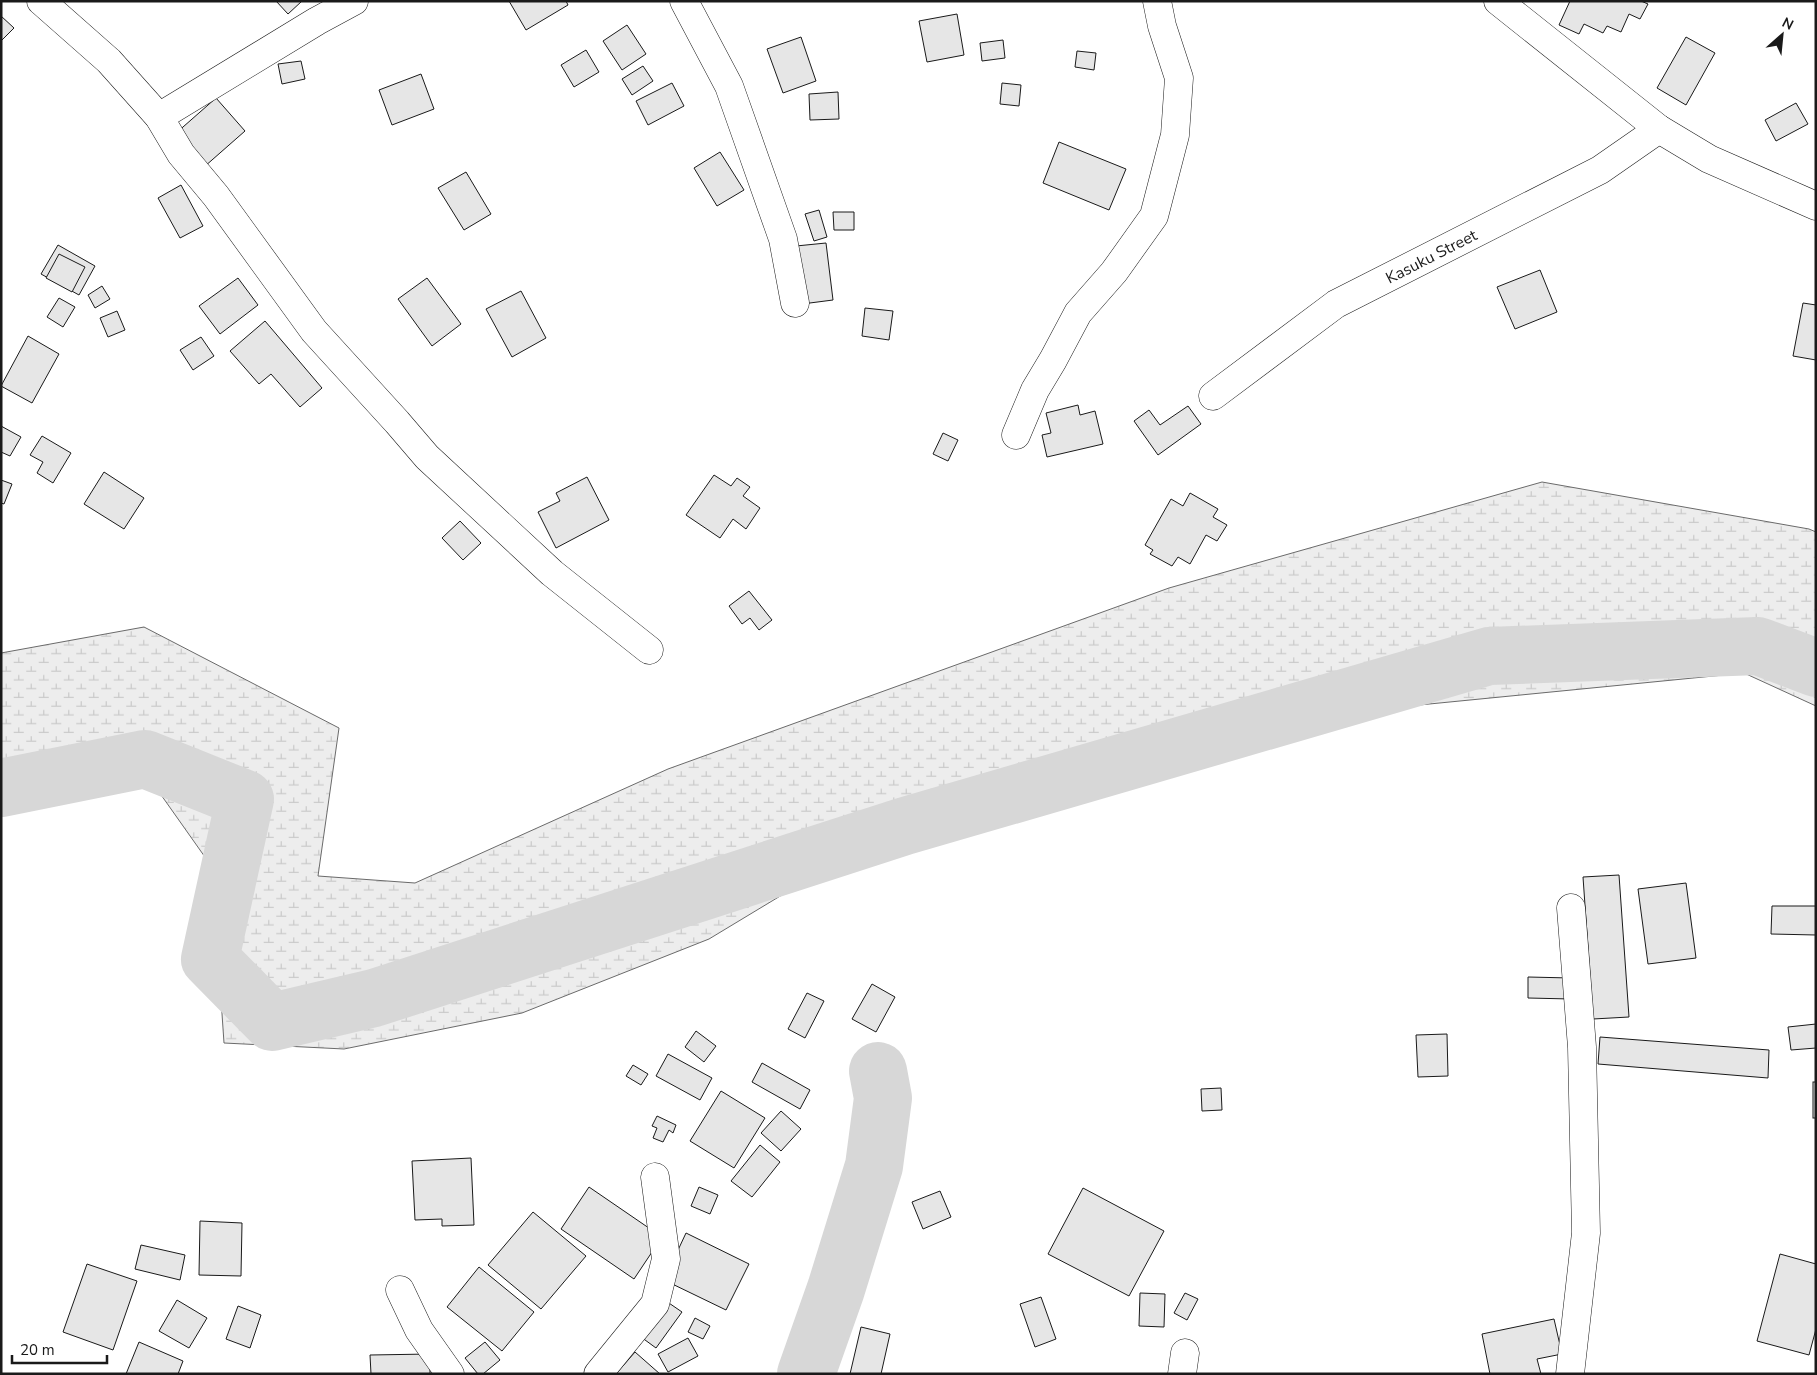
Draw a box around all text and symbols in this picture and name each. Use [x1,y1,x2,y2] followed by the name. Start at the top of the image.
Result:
[1757,10,1807,60] north arrow
[1779,13,1797,35] text: N
[1382,224,1481,289] street label: Kasuku Street
[12,1332,108,1364] scale bar
[20,1340,55,1360] text: 20 m

